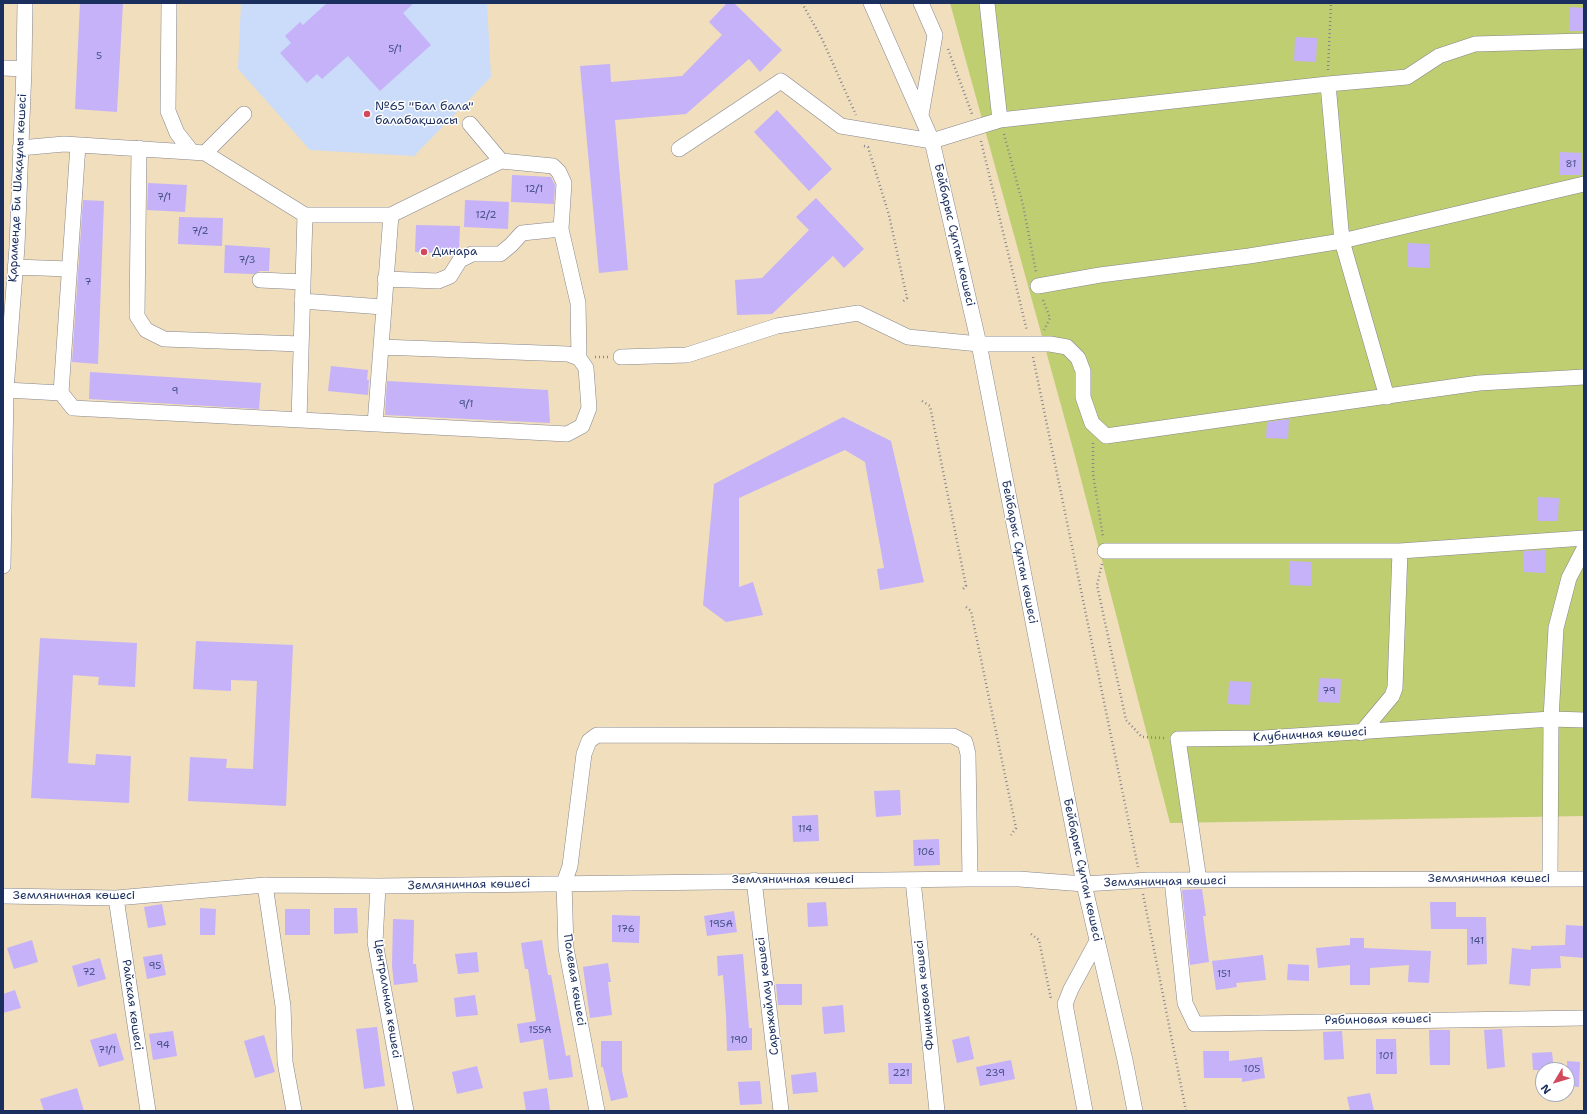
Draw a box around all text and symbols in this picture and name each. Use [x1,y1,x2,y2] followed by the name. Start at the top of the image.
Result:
[388,43,402,55] house number: 5/1
[96,50,102,62] house number: 5
[6,93,30,283] street label: Қараменде Би Шақаұлы көшесі
[375,100,474,128] place label: №65 "Бал бала" балабақшасы
[362,109,372,119] marker: №65 "Бал бала" балабақшасы
[1566,158,1576,170] house number: 81
[931,162,977,308] street label: Бейбарыс Сұлтан көшесі
[525,183,543,195] house number: 12/1
[157,191,171,203] house number: 7/1
[476,209,496,221] house number: 12/2
[192,225,208,237] house number: 7/2
[432,245,477,259] place label: Динара
[419,247,429,257] marker: Динара
[239,254,255,266] house number: 7/3
[85,276,91,288] house number: 7
[172,385,178,397] house number: 9
[459,398,473,410] house number: 9/1
[998,479,1040,625] street label: Бейбарыс Сұлтан көшесі
[1322,685,1336,697] house number: 79
[1253,725,1367,745] street label: Клубничная көшесі
[1060,797,1104,943] street label: Бейбарыс Сұлтан көшесі
[798,823,812,835] house number: 114
[917,846,935,858] house number: 106
[1428,872,1550,886] street label: Земляничная көшесі
[732,873,854,887] street label: Земляничная көшесі
[1104,874,1226,890] street label: Земляничная көшесі
[408,877,530,893] street label: Земляничная көшесі
[13,889,135,903] street label: Земляничная көшесі
[709,918,733,930] house number: 195А
[617,923,635,935] house number: 176
[560,933,588,1027] street label: Полевая көшесі
[1470,935,1484,947] house number: 141
[754,936,782,1056] street label: Сарыжайлау көшесі
[370,938,404,1060] street label: Центральная көшесі
[912,939,938,1051] street label: Финиковая көшесі
[119,959,145,1051] street label: Райская көшесі
[149,960,161,972] house number: 95
[82,966,96,978] house number: 72
[1217,968,1231,980] house number: 151
[1324,1012,1432,1028] street label: Рябиновая көшесі
[528,1024,552,1036] house number: 155А
[730,1034,748,1046] house number: 190
[156,1039,170,1051] house number: 94
[98,1044,116,1056] house number: 71/1
[1379,1050,1393,1062] house number: 101
[1535,1062,1575,1102] north arrow
[1244,1063,1260,1075] house number: 105
[892,1067,910,1079] house number: 221
[985,1067,1005,1079] house number: 239
[1537,1081,1555,1097] text: N

